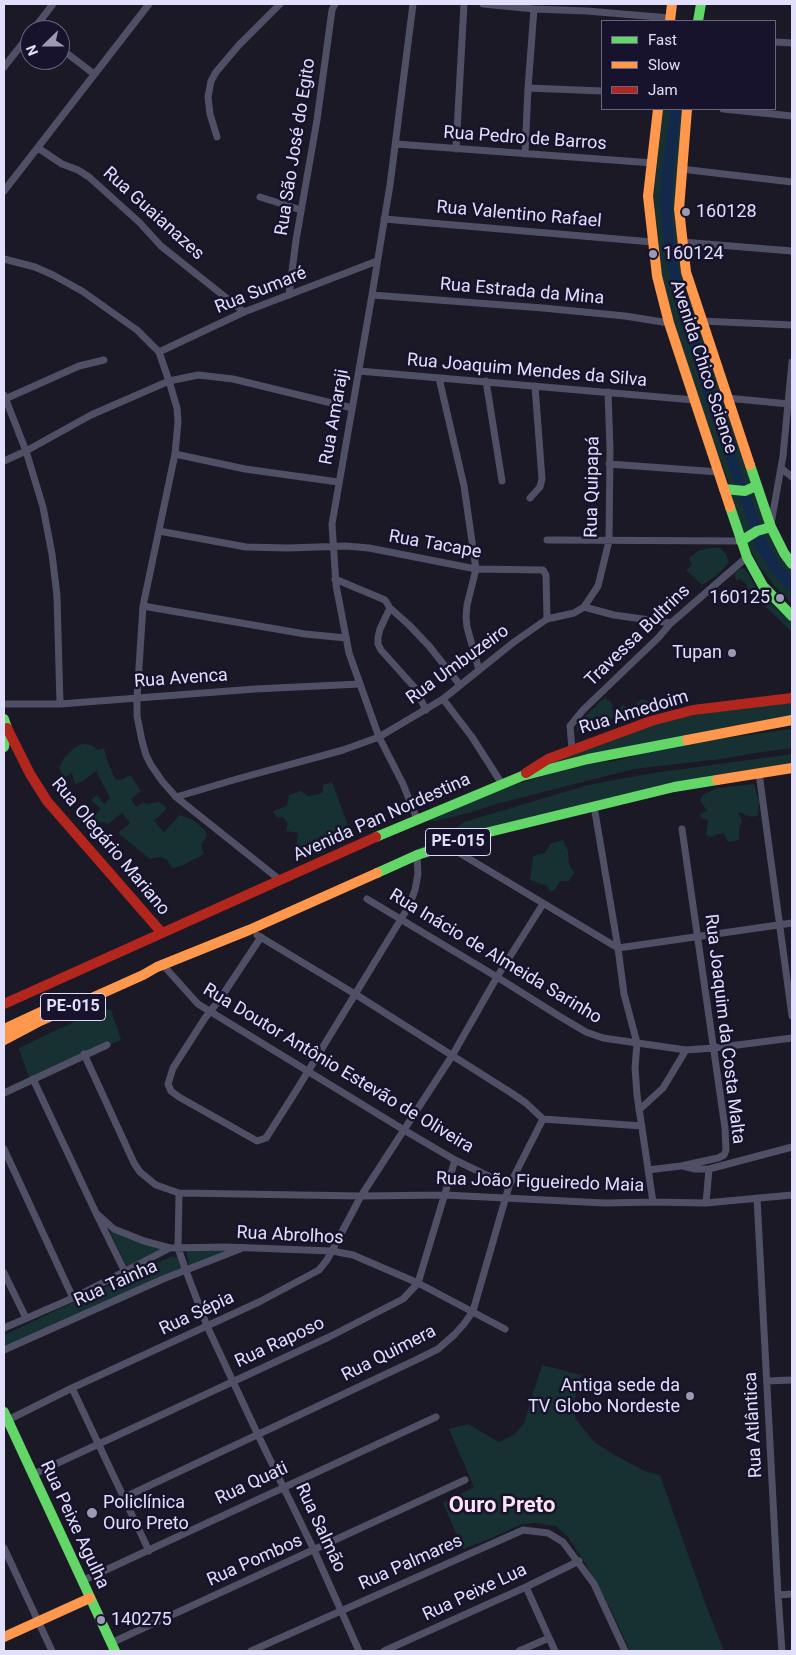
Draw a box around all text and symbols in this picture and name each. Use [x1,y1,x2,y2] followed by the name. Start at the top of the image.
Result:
[20,20,70,70] north arrow
[601,20,776,110] legend
[648,31,677,49] text: Fast
[23,43,41,58] text: N
[648,56,680,74] text: Slow
[271,57,321,237] street label: Rua São José do Egito
[648,81,678,99] text: Jam
[443,123,607,155] street label: Rua Pedro de Barros
[98,163,208,265] street label: Rua Guaianazes
[435,197,603,233] street label: Rua Valentino Rafael
[696,201,757,223] place label: 160128
[680,206,692,218] marker: 160128
[663,243,724,265] place label: 160124
[647,248,659,260] marker: 160124
[212,263,310,319] street label: Rua Sumaré
[439,274,605,310] street label: Rua Estrada da Mina
[665,277,741,457] street label: Avenida Chico Science
[406,350,648,392] street label: Rua Joaquim Mendes da Silva
[316,367,354,467] street label: Rua Amaraji
[581,436,605,538] street label: Rua Quipapá
[387,526,483,564] street label: Rua Tacape
[581,580,695,692] street label: Travessa Bultrins
[709,587,770,609] place label: 160125
[774,592,786,604] marker: 160125
[402,621,514,709] street label: Rua Umbuzeiro
[672,642,722,664] place label: Tupan
[726,647,738,659] marker: Tupan
[133,665,229,693] street label: Rua Avenca
[577,686,691,740] street label: Rua Amedoim
[290,769,474,867] street label: Avenida Pan Nordestina
[46,774,174,920] street label: Rua Olegário Mariano
[426,829,490,856] road number: PE-015
[385,885,605,1029] street label: Rua Inácio de Almeida Sarinho
[699,913,749,1145] street label: Rua Joaquim da Costa Malta
[199,979,477,1159] street label: Rua Doutor Antônio Estevão de Oliveira
[40,994,106,1020] road number: PE-015
[436,1169,644,1197] street label: Rua João Figueiredo Maia
[236,1222,344,1250] street label: Rua Abrolhos
[71,1256,161,1312] street label: Rua Tainha
[156,1287,238,1341] street label: Rua Sépia
[232,1313,328,1373] street label: Rua Raposo
[338,1321,440,1387] street label: Rua Quimera
[740,1371,768,1479] street label: Rua Atlântica
[528,1375,680,1418] place label: Antiga sede da TV Globo Nordeste
[684,1390,696,1402] marker: Antiga sede da TV Globo Nordeste
[35,1457,113,1593] street label: Rua Peixe Agulha
[212,1458,292,1510] street label: Rua Quati
[290,1480,350,1576] street label: Rua Salmão
[103,1492,189,1535] place label: Policlínica Ouro Preto
[449,1493,555,1519] district label: Ouro Preto
[85,1506,99,1520] marker: Policlínica Ouro Preto
[204,1530,306,1592] street label: Rua Pombos
[356,1531,466,1595] street label: Rua Palmares
[420,1559,530,1627] street label: Rua Peixe Lua
[111,1609,172,1631] place label: 140275
[95,1614,107,1626] marker: 140275

